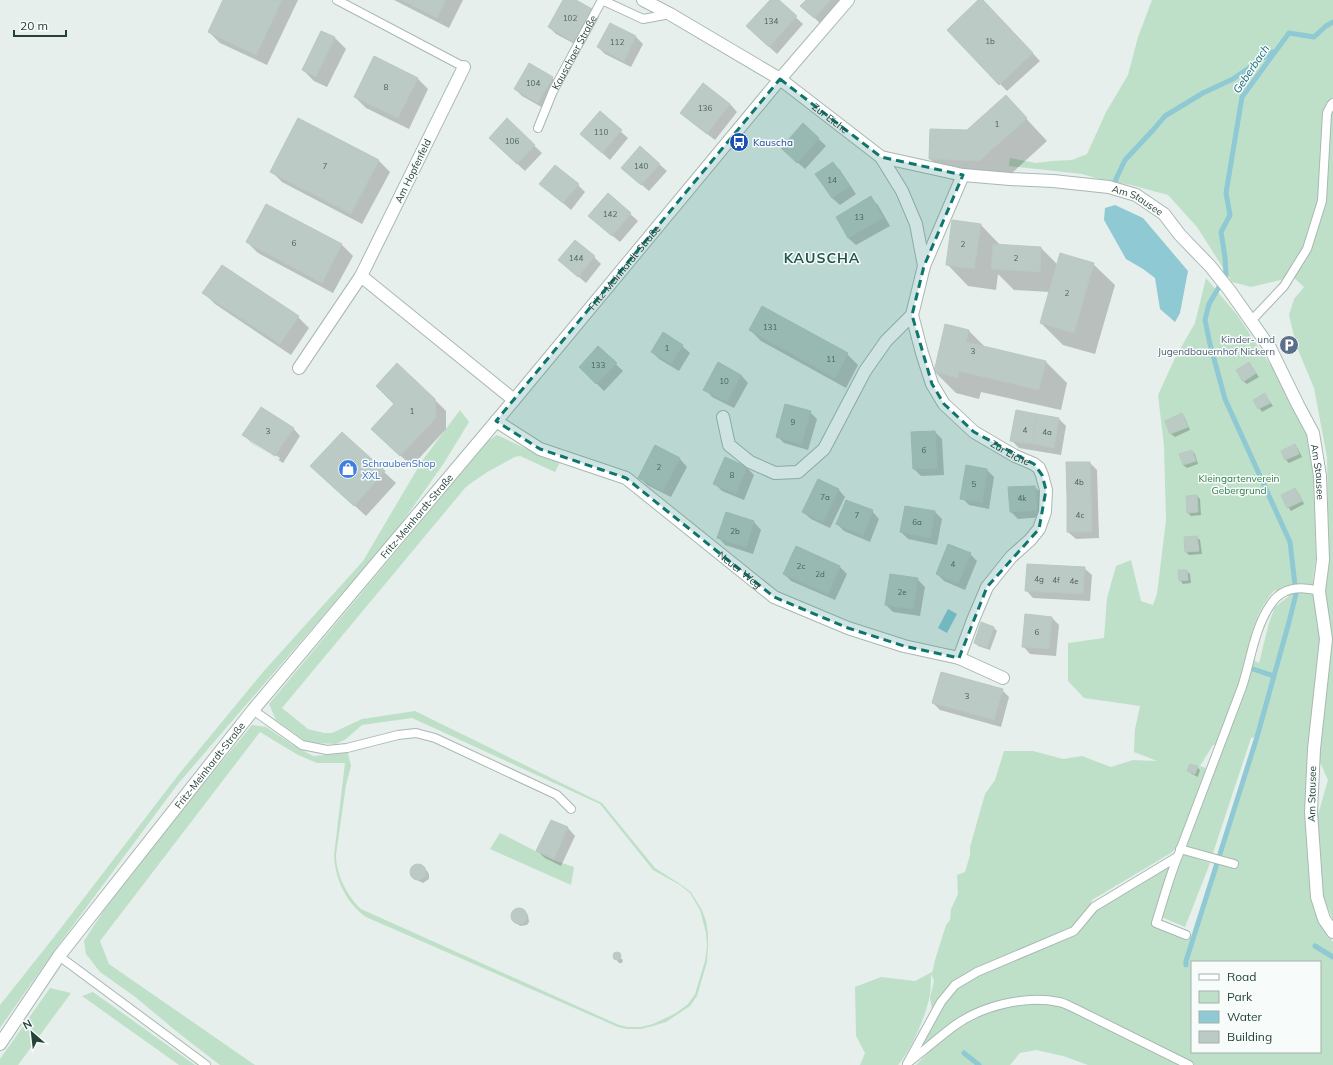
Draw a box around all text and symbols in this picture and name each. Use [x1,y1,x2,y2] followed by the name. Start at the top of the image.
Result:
[14,12,66,38] scale bar
[549,13,599,92] street label: Kauschaer Straße
[563,13,577,23] house number: 102
[764,16,778,26] house number: 134
[20,18,48,33] text: 20 m
[985,36,995,46] house number: 1b
[610,37,624,47] house number: 112
[1230,42,1272,96] water label: Geberbach
[526,78,540,88] house number: 104
[384,82,389,92] house number: 8
[810,100,851,136] street label: Zur Eiche
[698,103,712,113] house number: 136
[995,119,1000,129] house number: 1
[594,127,608,137] house number: 110
[728,131,750,153] bus stop icon: Kauscha
[505,136,519,146] house number: 106
[753,136,793,149] place label: Kauscha
[392,137,434,205] street label: Am Hopfenfeld
[323,161,328,171] house number: 7
[634,161,648,171] house number: 140
[827,175,837,185] house number: 14
[1111,182,1166,218] street label: Am Stausee
[603,209,617,219] house number: 142
[854,212,864,222] house number: 13
[585,222,663,312] street label: Fritz-Meinhardt-Straße
[292,238,297,248] house number: 6
[961,239,966,249] house number: 2
[784,249,860,267] district label: KAUSCHA
[569,253,583,263] house number: 144
[1014,253,1019,263] house number: 2
[1065,288,1070,298] house number: 2
[763,322,777,332] house number: 131
[1158,333,1275,358] place label: Kinder- und Jugendbauernhof Nickern
[1278,334,1300,356] parking icon: Kinder- und Jugendbauernhof Nickern
[665,343,670,353] house number: 1
[971,346,976,356] house number: 3
[826,354,836,364] house number: 11
[591,360,605,370] house number: 133
[719,376,729,386] house number: 10
[410,406,415,416] house number: 1
[791,417,796,427] house number: 9
[1023,425,1028,435] house number: 4
[266,426,271,436] house number: 3
[1042,427,1052,437] house number: 4a
[988,437,1032,468] street label: Zur Eiche
[1308,443,1327,500] street label: Am Stausee
[922,445,927,455] house number: 6
[362,457,436,482] place label: SchraubenShop XXL
[337,458,359,480] shop icon: SchraubenShop XXL
[657,462,662,472] house number: 2
[730,470,735,480] house number: 8
[377,471,456,561] street label: Fritz-Meinhardt-Straße
[1199,472,1280,497] park label: Kleingartenverein Gebergrund
[1074,477,1084,487] house number: 4b
[972,479,977,489] house number: 5
[820,492,830,502] house number: 7a
[1018,493,1027,503] house number: 4k
[855,510,860,520] house number: 7
[1076,510,1084,520] house number: 4c
[912,517,922,527] house number: 6a
[730,526,740,536] house number: 2b
[715,548,764,591] street label: Neuer Weg
[951,559,956,569] house number: 4
[797,561,805,571] house number: 2c
[815,569,825,579] house number: 2d
[1034,574,1044,584] house number: 4g
[1052,575,1060,585] house number: 4f
[1069,576,1079,586] house number: 4e
[897,587,907,597] house number: 2e
[1035,627,1040,637] house number: 6
[965,691,970,701] house number: 3
[171,719,248,811] street label: Fritz-Meinhardt-Straße
[1305,766,1319,822] street label: Am Stausee
[1191,961,1321,1053] legend
[1227,969,1256,984] text: Road
[1227,989,1253,1004] text: Park
[1227,1009,1263,1024] text: Water
[12,1013,52,1053] north arrow
[20,1016,34,1032] text: N
[1227,1029,1272,1044] text: Building

